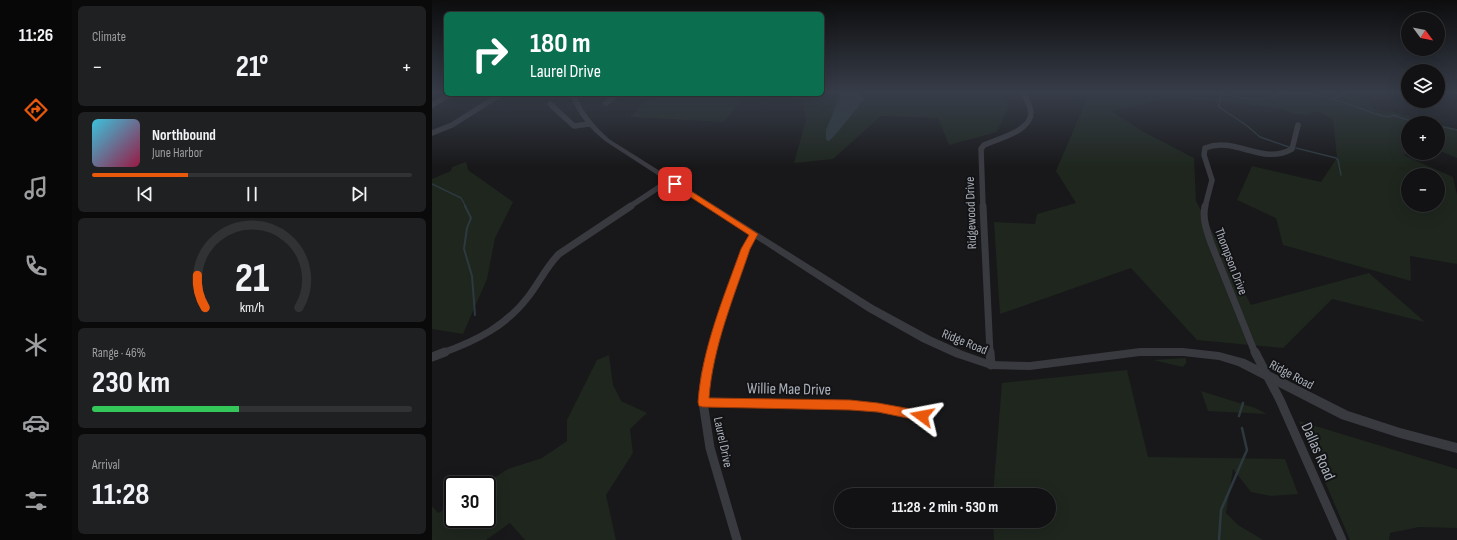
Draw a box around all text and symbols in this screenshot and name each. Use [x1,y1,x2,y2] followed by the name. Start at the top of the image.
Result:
[1401,12,1445,56] north arrow
[1401,12,1445,212] map controls
[19,25,53,46] text: 11:26
[530,27,590,60] text: 180 m
[464,28,516,80] icon: right
[92,29,126,45] text: Climate
[236,49,268,85] text: 21°
[92,54,103,81] text: −
[401,54,412,81] text: +
[530,61,601,82] text: Laurel Drive
[1401,64,1445,108] button: layers
[22,96,50,124] icon: directions
[1401,116,1445,160] button: +
[152,126,216,145] text: Northbound
[152,145,203,161] text: June Harbor
[658,167,692,201] pin
[1401,168,1445,212] button: −
[664,173,686,195] icon: arrive
[22,174,50,202] icon: music
[962,177,980,249] street label: Ridgewood Drive
[134,183,156,205] icon: previous
[241,183,263,205] icon: pause
[348,183,370,205] icon: next
[1211,226,1251,297] street label: Thompson Drive
[22,252,50,280] icon: phone
[235,254,269,303] text: 21
[240,299,264,316] text: km/h
[939,326,990,358] street label: Ridge Road
[22,331,50,359] icon: climate
[92,345,146,361] text: Range · 46%
[1267,357,1316,393] street label: Ridge Road
[92,365,170,401] text: 230 km
[747,379,831,400] street label: Willie Mae Drive
[901,395,943,437] position arrow
[22,409,50,437] icon: car
[710,416,736,469] street label: Laurel Drive
[1297,420,1339,483] street label: Dallas Road
[92,457,120,473] text: Arrival
[444,476,496,528] speed limit sign: 30
[92,477,150,513] text: 11:28
[22,487,50,515] icon: filters
[892,498,998,517] text: 11:28 · 2 min · 530 m

